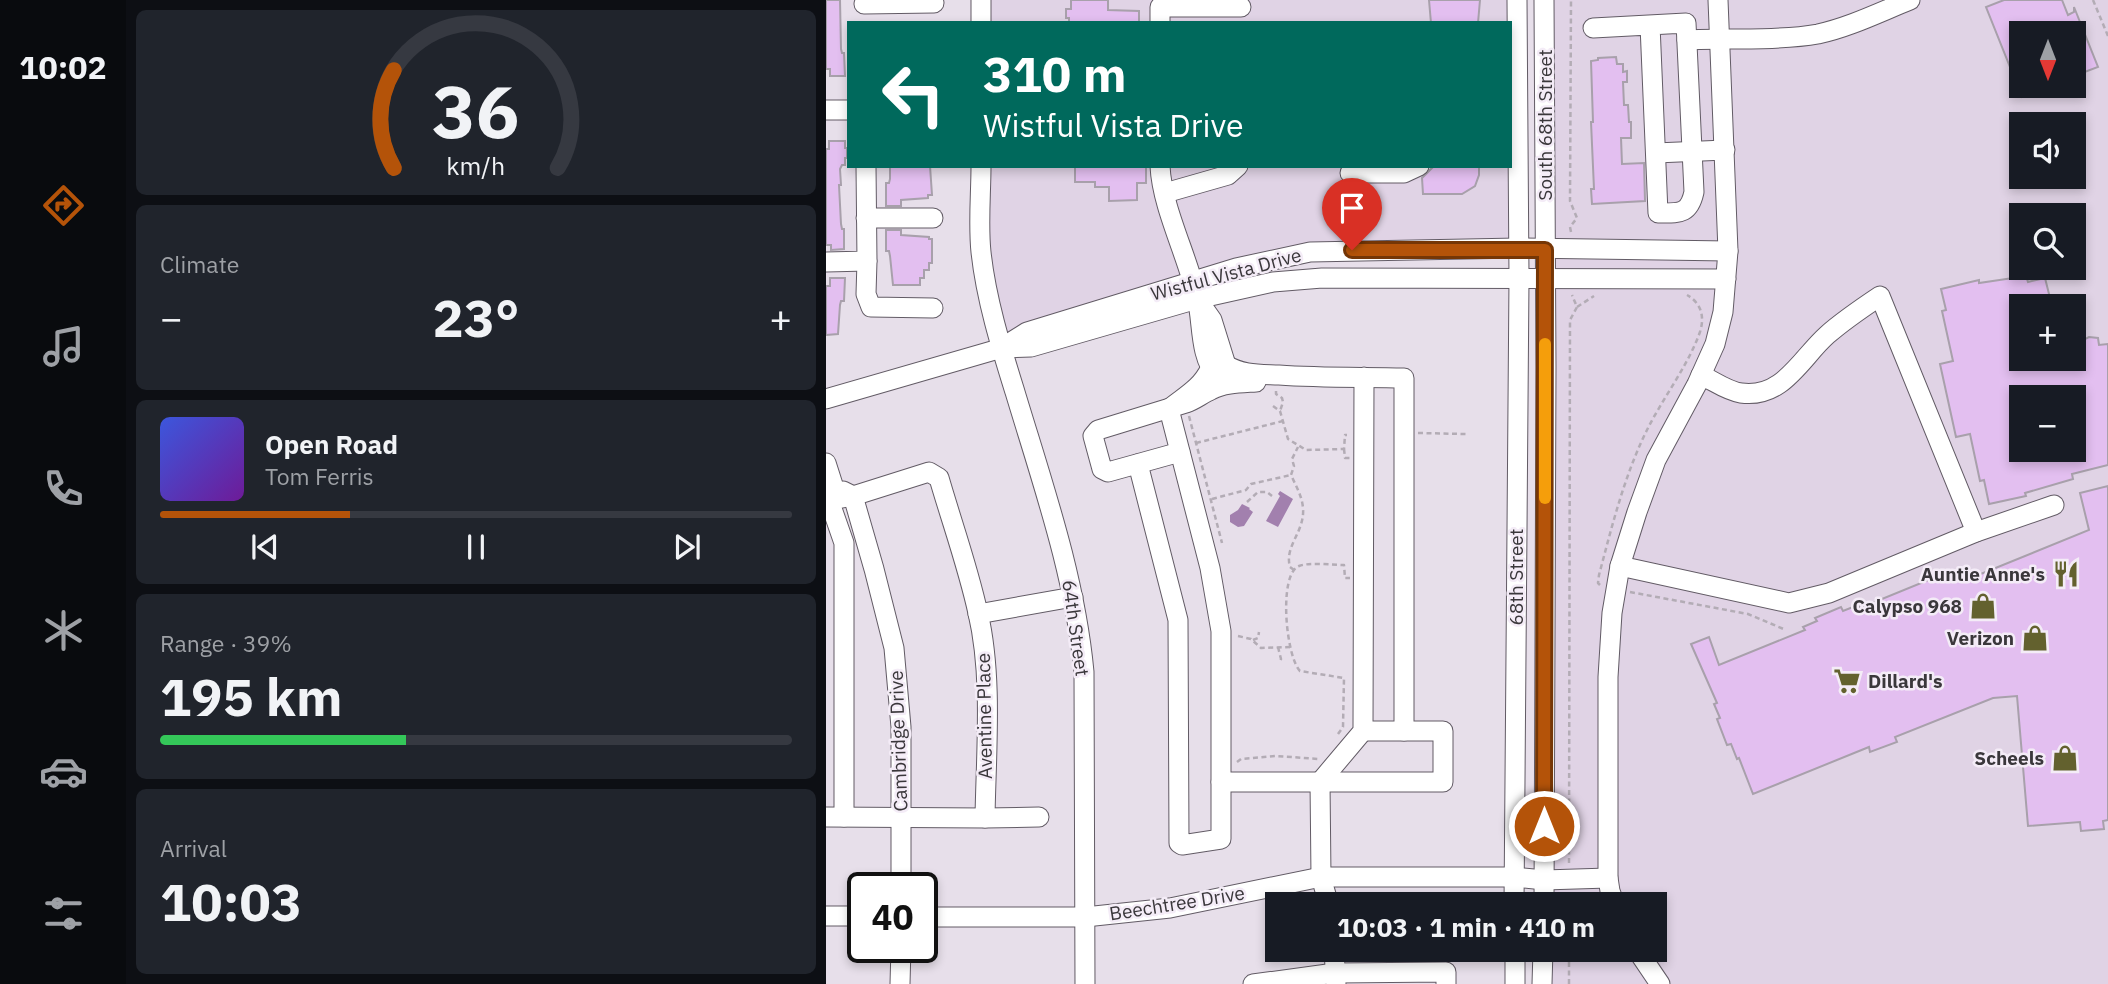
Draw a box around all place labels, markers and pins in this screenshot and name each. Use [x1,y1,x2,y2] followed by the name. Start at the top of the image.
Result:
[1322,178,1382,250] pin
[2051,559,2081,589] restaurant icon: Auntie Anne's
[1921,562,2045,586] place label: Auntie Anne's
[1968,591,1998,621] shop icon: Calypso 968
[1853,594,1962,618] place label: Calypso 968
[2020,623,2050,653] shop icon: Verizon
[1947,626,2014,650] place label: Verizon
[1832,666,1862,696] supermarket icon: Dillard's
[1868,669,1943,693] place label: Dillard's
[2050,743,2080,773] shop icon: Scheels
[1974,746,2044,770] place label: Scheels

